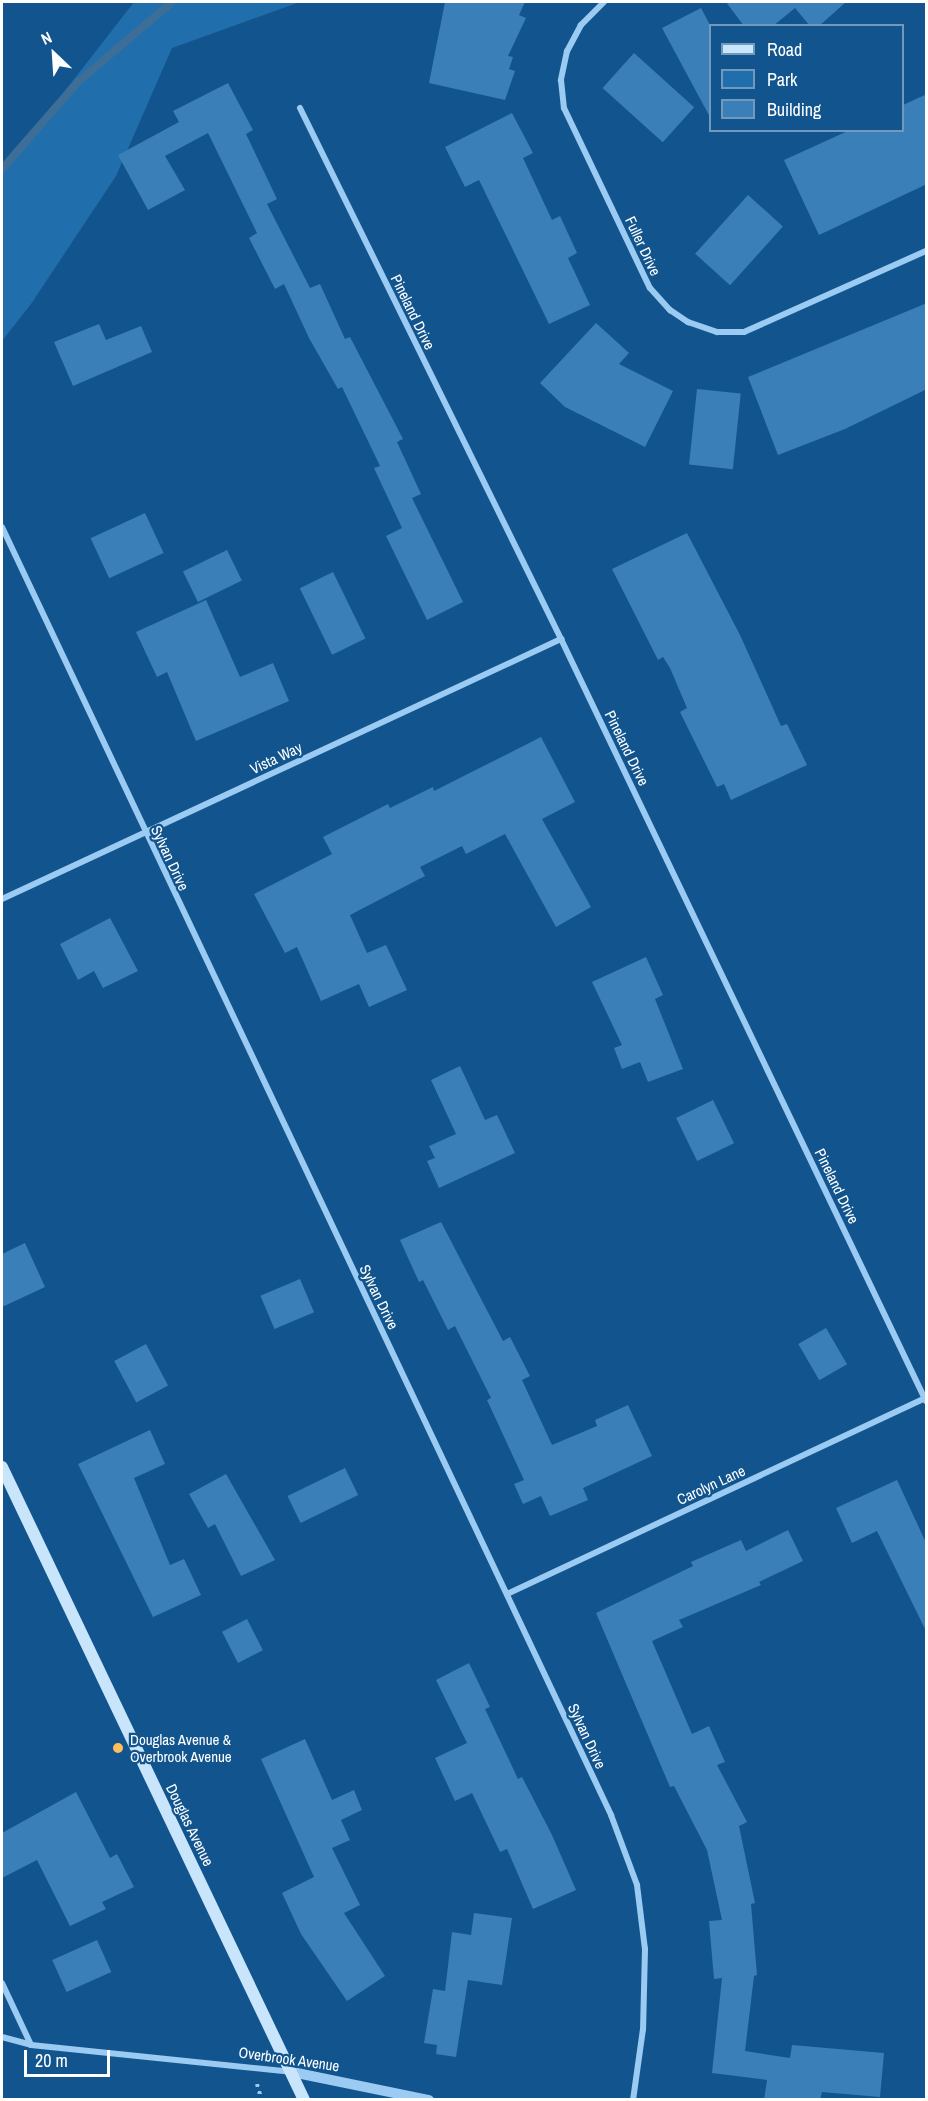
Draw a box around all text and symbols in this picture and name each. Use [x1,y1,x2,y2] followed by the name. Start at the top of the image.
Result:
[24,24,84,84] north arrow
[709,24,904,132] legend
[37,26,55,50] text: N
[767,37,802,62] text: Road
[767,67,797,92] text: Park
[767,97,821,122] text: Building
[621,213,665,279] street label: Fuller Drive
[387,271,439,353] street label: Pineland Drive
[601,707,653,789] street label: Pineland Drive
[247,738,305,778] street label: Vista Way
[147,823,193,893] street label: Sylvan Drive
[811,1145,863,1227] street label: Pineland Drive
[356,1262,402,1332] street label: Sylvan Drive
[674,1461,748,1509] street label: Carolyn Lane
[564,1701,610,1771] street label: Sylvan Drive
[130,1730,232,1765] place label: Douglas Avenue & Overbrook Avenue
[111,1741,125,1755] marker: Douglas Avenue & Overbrook Avenue
[162,1781,218,1869] street label: Douglas Avenue
[27,2038,112,2076] scale bar
[237,2043,341,2075] street label: Overbrook Avenue
[35,2048,68,2073] text: 20 m

